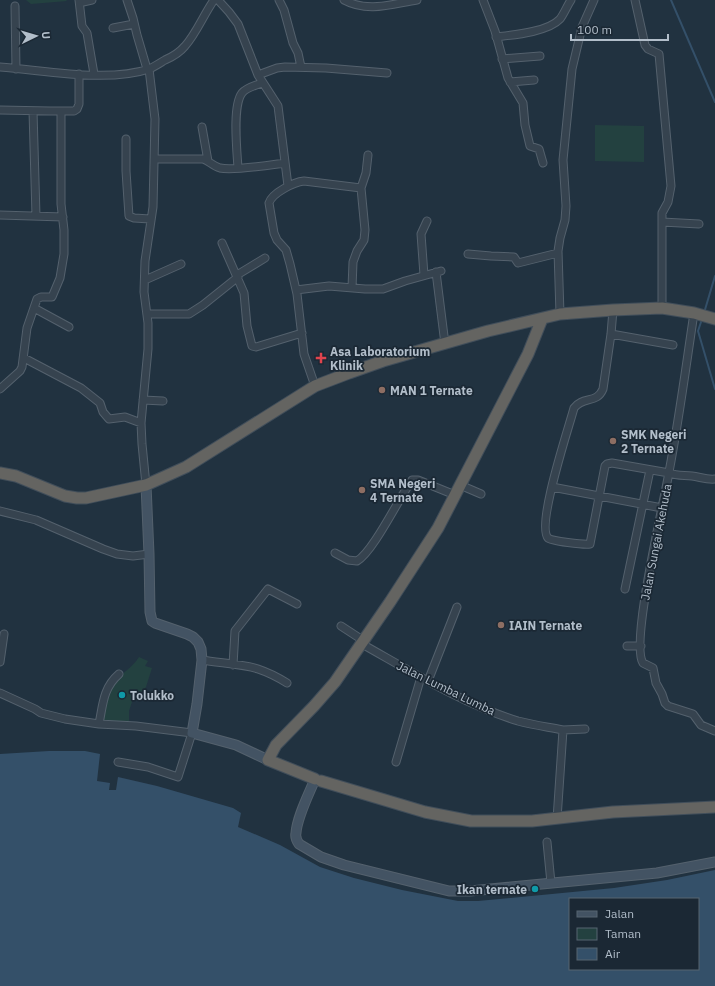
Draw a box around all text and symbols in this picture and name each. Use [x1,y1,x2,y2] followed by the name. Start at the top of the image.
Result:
[16,16,56,56] north arrow
[571,16,668,42] scale bar
[577,22,612,37] text: 100 m
[39,31,53,40] text: U
[330,344,430,373] place label: Asa Laboratorium Klinik
[315,352,327,364] marker: Asa Laboratorium Klinik
[390,383,473,398] place label: MAN 1 Ternate
[377,385,387,395] marker: MAN 1 Ternate
[621,427,687,456] place label: SMK Negeri 2 Ternate
[608,436,618,446] marker: SMK Negeri 2 Ternate
[370,476,435,505] place label: SMA Negeri 4 Ternate
[637,482,675,602] street label: Jalan Sungai Akehuda
[357,485,367,495] marker: SMA Negeri 4 Ternate
[509,618,582,633] place label: IAIN Ternate
[496,620,506,630] marker: IAIN Ternate
[394,658,498,719] street label: Jalan Lumba Lumba
[130,688,174,703] place label: Tolukko
[117,690,127,700] marker: Tolukko
[457,882,527,897] place label: Ikan ternate
[530,884,540,894] marker: Ikan ternate
[569,898,699,970] legend
[605,906,634,921] text: Jalan
[605,926,641,941] text: Taman
[605,946,621,961] text: Air

